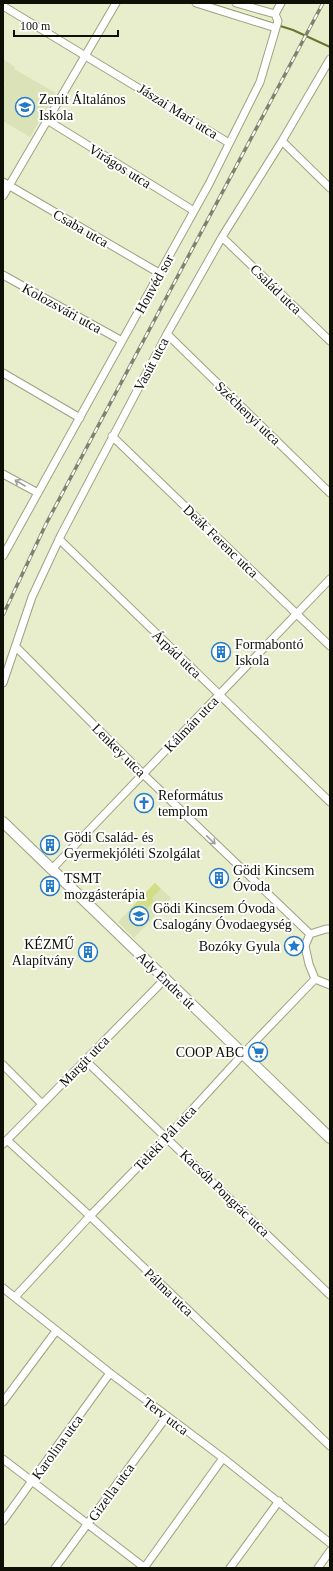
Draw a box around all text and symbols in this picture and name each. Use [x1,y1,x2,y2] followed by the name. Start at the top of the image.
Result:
[14,12,118,38] scale bar
[20,19,51,33] text: 100 m
[135,81,221,142] street label: Jászai Mari utca
[39,91,126,123] place label: Zenit Általános Iskola
[14,96,36,118] school or university icon: Zenit Általános Iskola
[86,141,154,192] street label: Virágos utca
[51,207,112,251] street label: Csaba utca
[132,252,177,316] street label: Honvéd sor
[247,261,305,318] street label: Család utca
[20,280,105,337] street label: Kolozsvári utca
[131,334,172,393] street label: Vasút utca
[212,379,284,449] street label: Széchenyi utca
[14,479,26,487] one-way arrow
[180,502,262,581] street label: Deák Ferenc utca
[149,627,205,682] street label: Árpád utca
[235,637,303,668] place label: Formabontó Iskola
[210,641,232,663] building icon: Formabontó Iskola
[161,693,222,755] street label: Kálmán utca
[89,721,149,781] street label: Lenkey utca
[158,788,223,819] place label: Református templom
[133,792,155,814] church icon: Református templom
[64,830,201,861] place label: Gödi Család- és Gyermekjóléti Szolgálat
[39,834,61,856] building icon: Gödi Család- és Gyermekjóléti Szolgálat
[206,835,216,845] one-way arrow
[233,863,314,894] place label: Gödi Kincsem Óvoda
[208,867,230,889] building icon: Gödi Kincsem Óvoda
[64,871,146,902] place label: TSMT mozgásterápia
[39,875,61,897] building icon: TSMT mozgásterápia
[153,900,292,932] place label: Gödi Kincsem Óvoda Csalogány Óvodaegység
[128,905,150,927] school or university icon: Gödi Kincsem Óvoda Csalogány Óvodaegység
[283,935,305,957] place icon: Bozóky Gyula
[12,936,74,968] place label: KÉZMŰ Alapítvány
[199,939,281,954] place label: Bozóky Gyula
[77,941,99,963] building icon: KÉZMŰ Alapítvány
[133,949,198,1012] street label: Ady Endre út
[57,1032,113,1090] street label: Margit utca
[247,1041,269,1063] supermarket icon: COOP ABC
[176,1045,244,1060] place label: COOP ABC
[132,1102,200,1174] street label: Teleki Pál utca
[177,1147,273,1240] street label: Kacsóh Pongrác utca
[141,1265,197,1320] street label: Pálma utca
[140,1395,192,1439] street label: Terv utca
[29,1412,86,1482] street label: Karolina utca
[86,1460,138,1524] street label: Gizella utca

